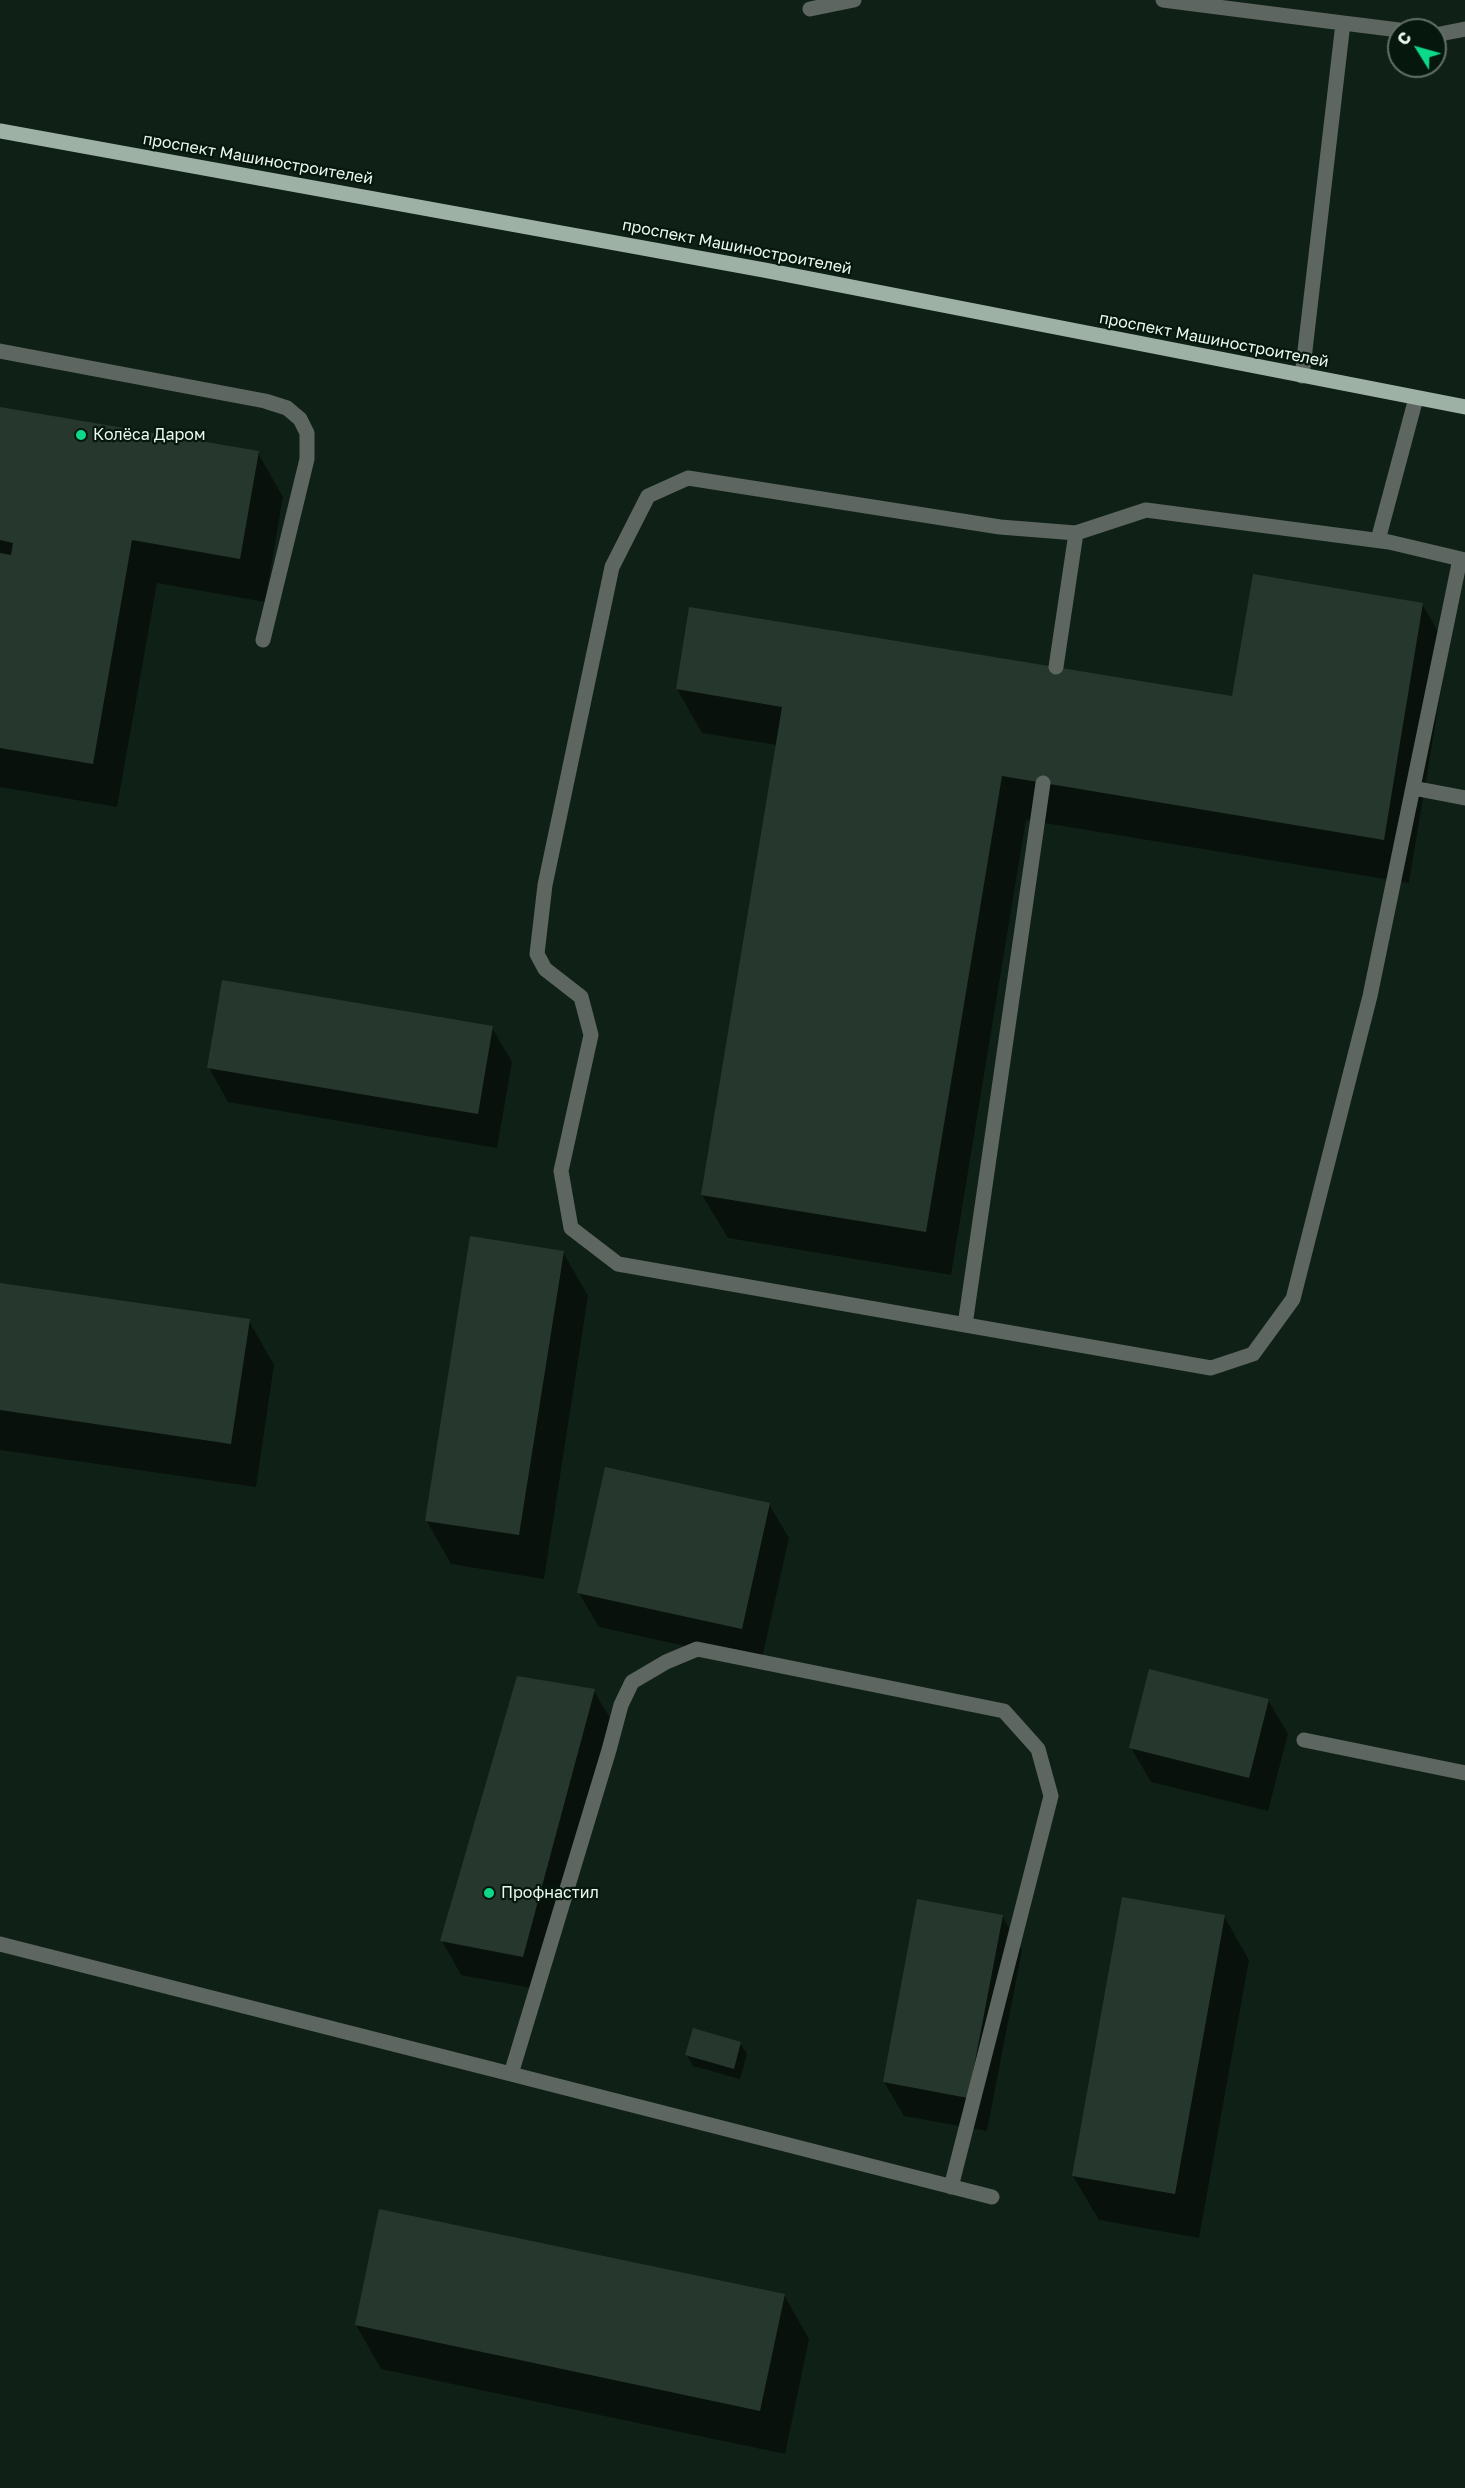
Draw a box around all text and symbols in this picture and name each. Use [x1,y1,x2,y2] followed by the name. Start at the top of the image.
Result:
[1387,18,1447,78] north arrow
[1393,28,1416,49] text: С
[141,129,375,189] street label: проспект Машиностроителей
[621,215,853,279] street label: проспект Машиностроителей
[1098,308,1330,372] street label: проспект Машиностроителей
[93,425,205,445] place label: Колёса Даром
[74,428,88,442] marker: Колёса Даром
[501,1883,599,1903] place label: Профнастил
[482,1886,496,1900] marker: Профнастил

